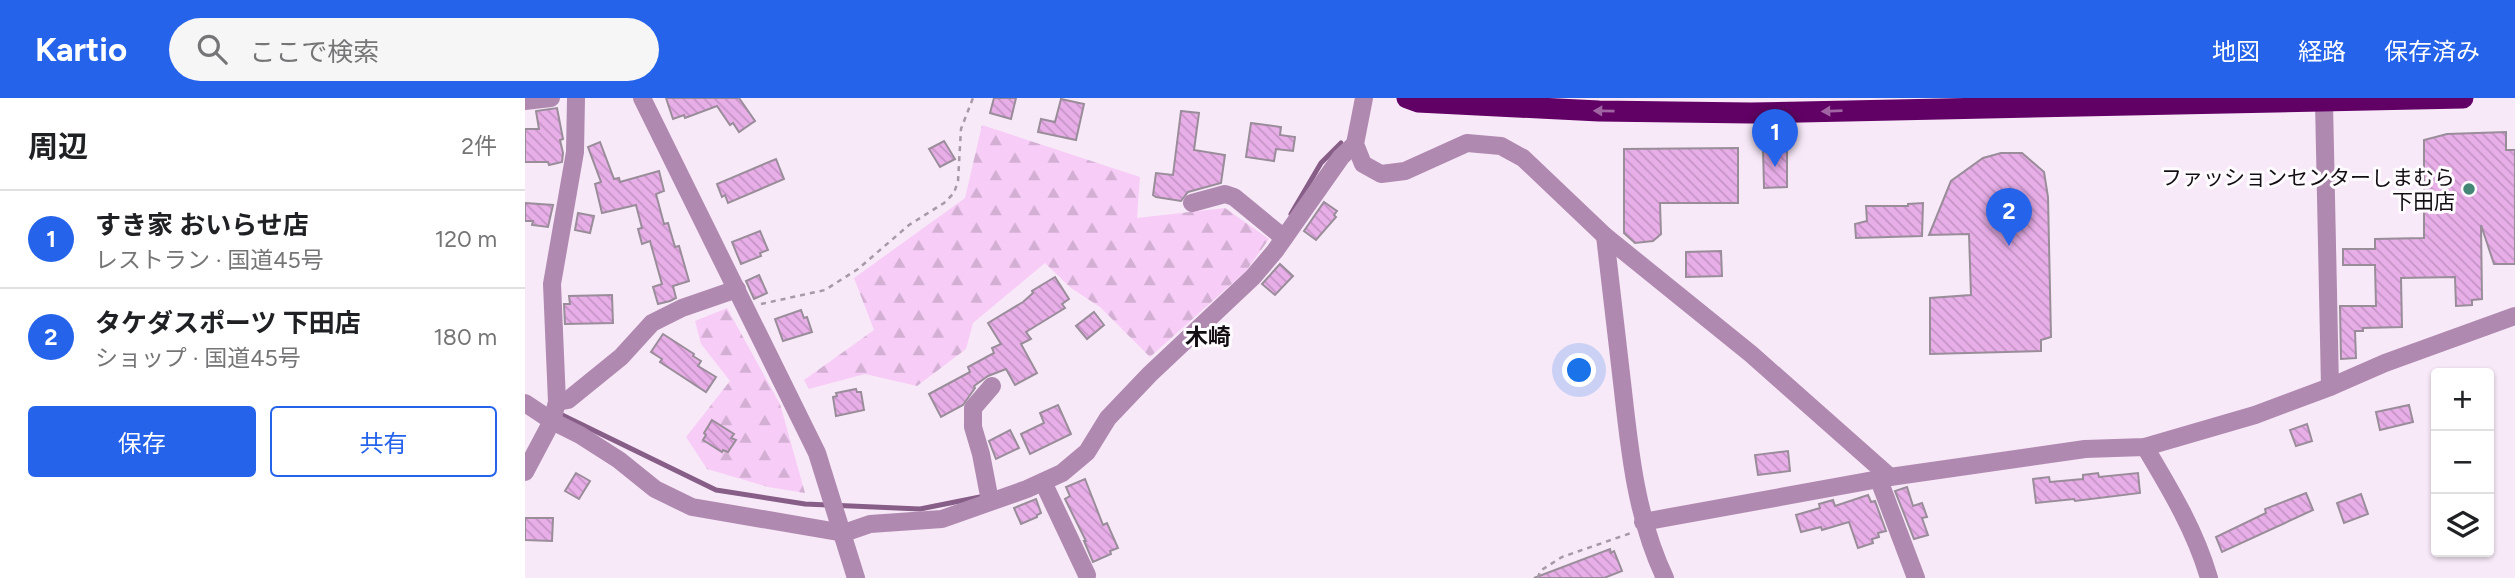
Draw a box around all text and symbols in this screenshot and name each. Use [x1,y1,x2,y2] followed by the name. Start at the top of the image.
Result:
[169,18,659,81] search box
[35,30,127,69] text: Kartio
[193,30,231,68] icon: search
[249,36,379,68] text: ここで検索
[2212,37,2260,66] text: 地図
[2298,37,2346,66] text: 経路
[2384,37,2480,66] text: 保存済み
[1593,105,1615,117] one-way arrow
[1821,105,1843,117] one-way arrow
[1752,109,1798,167] pin: 1
[28,128,88,165] text: 周辺
[461,132,497,160] text: 2件
[2161,165,2455,214] place label: ファッションセンターしまむら 下田店
[2461,181,2477,197] marker: ファッションセンターしまむら 下田店
[1986,188,2032,246] pin: 2
[95,209,309,241] text: すき家 おいらせ店
[46,225,56,253] text: 1
[435,225,497,253] text: 120 m
[95,246,324,274] text: レストラン · 国道45号
[95,307,361,339] text: タケダスポーツ 下田店
[44,323,58,351] text: 2
[433,323,497,351] text: 180 m
[1185,323,1231,351] district label: 木崎
[95,344,301,372] text: ショップ · 国道45号
[1562,353,1596,387] your location
[2431,368,2494,557] map controls
[2431,368,2494,431] button: +
[28,406,256,477] button: 保存
[270,406,497,477] button: 共有
[2431,431,2494,494] button: −
[2431,494,2494,557] button: layers

